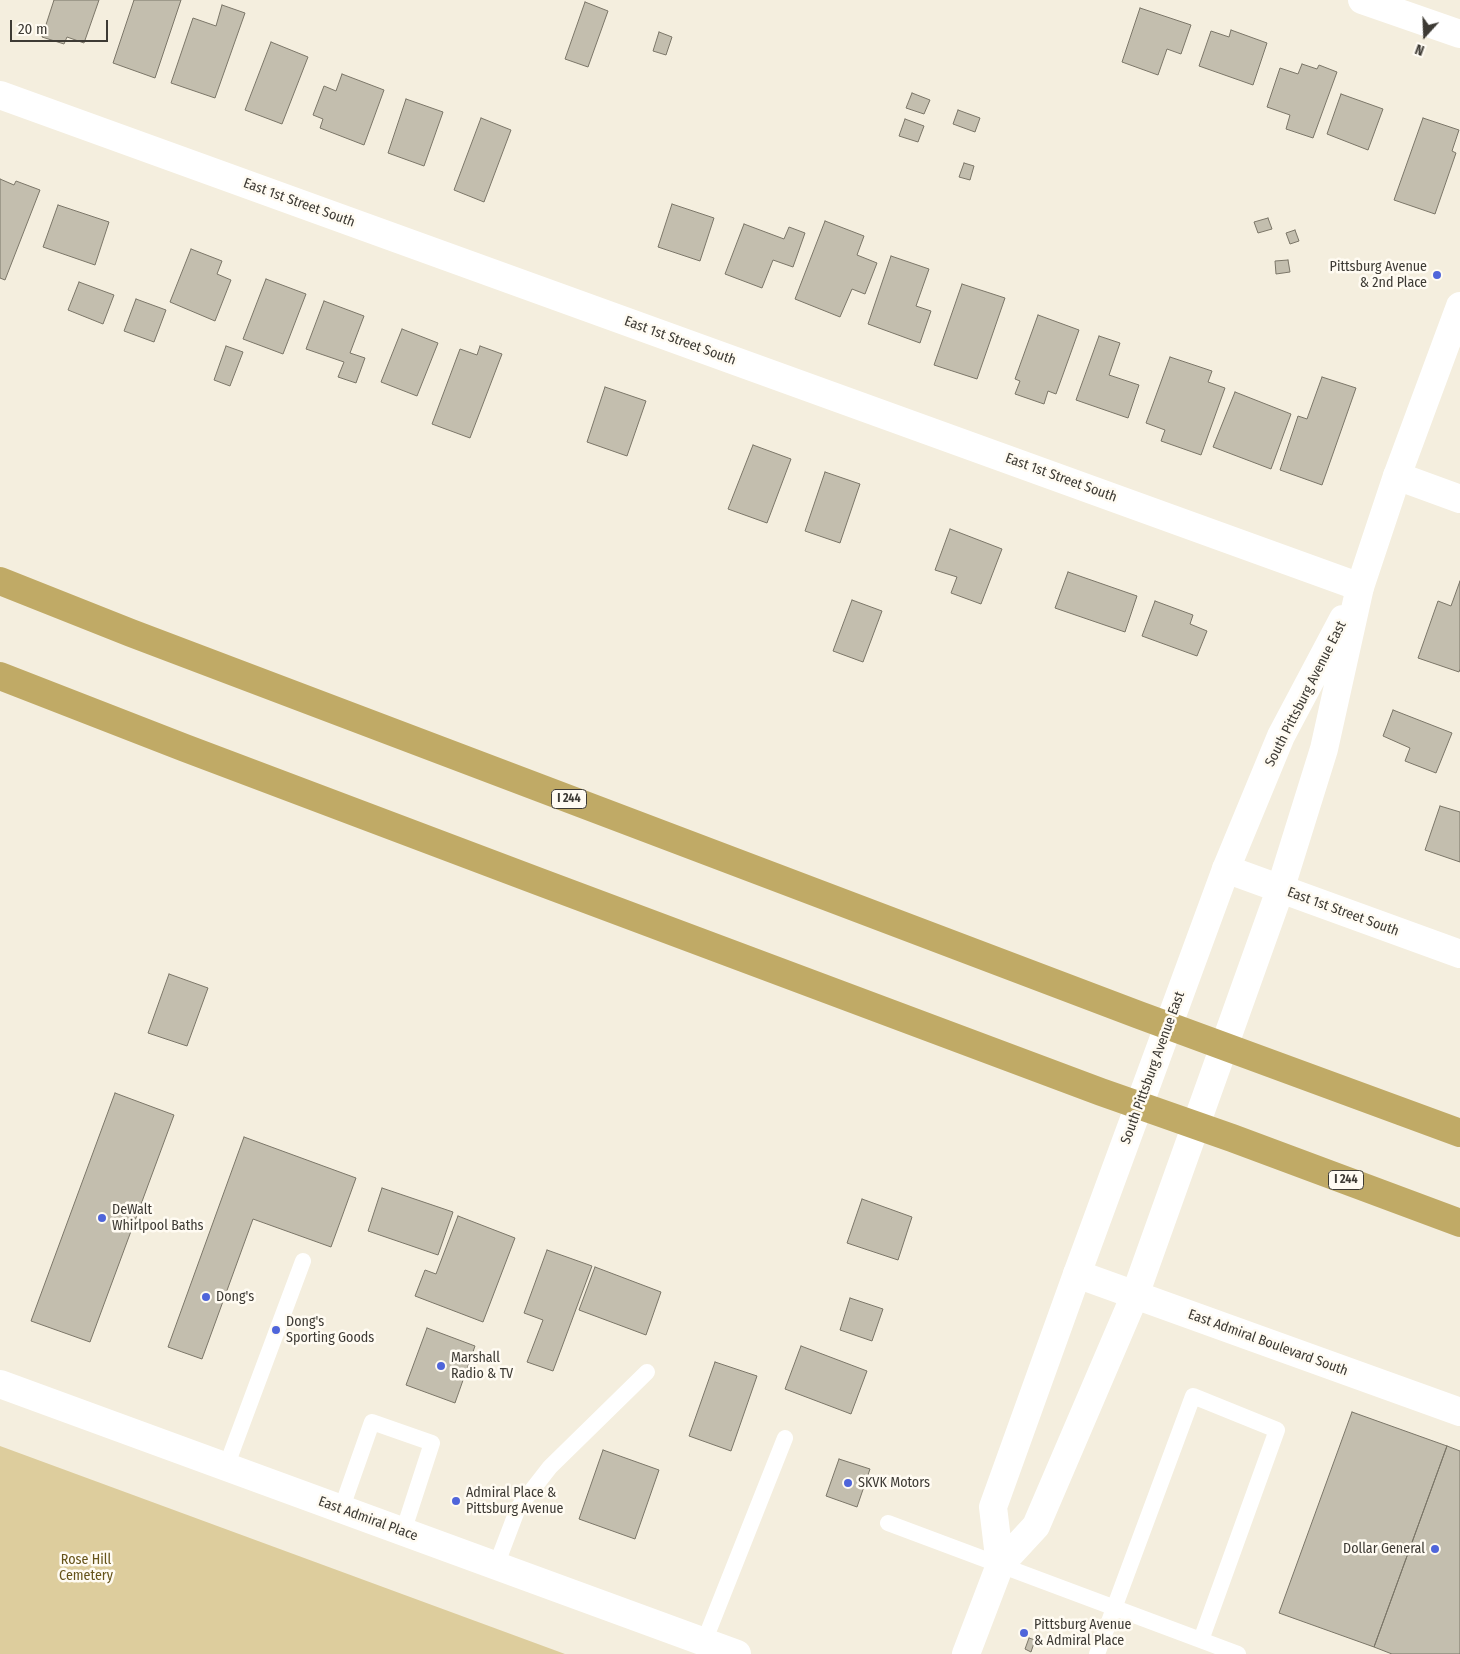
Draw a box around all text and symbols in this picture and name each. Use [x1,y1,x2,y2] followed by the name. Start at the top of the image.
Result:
[12,10,110,42] scale bar
[1400,10,1450,60] north arrow
[18,20,48,38] text: 20 m
[1413,40,1427,59] text: N
[241,175,357,231] street label: East 1st Street South
[1330,259,1427,292] place label: Pittsburg Avenue & 2nd Place
[1431,269,1443,281] marker: Pittsburg Avenue & 2nd Place
[622,313,738,369] street label: East 1st Street South
[1003,450,1119,506] street label: East 1st Street South
[1262,618,1350,770] street label: South Pittsburg Avenue East
[552,790,586,809] road number: I 244
[1285,884,1401,940] street label: East 1st Street South
[1118,989,1188,1147] street label: South Pittsburg Avenue East
[1328,1170,1364,1190] road number: I 244
[112,1202,204,1234] place label: DeWalt Whirlpool Baths
[96,1212,108,1224] marker: DeWalt Whirlpool Baths
[216,1289,254,1305] place label: Dong's
[200,1291,212,1303] marker: Dong's
[1186,1306,1350,1380] street label: East Admiral Boulevard South
[286,1314,374,1346] place label: Dong's Sporting Goods
[270,1324,282,1336] marker: Dong's Sporting Goods
[451,1350,513,1382] place label: Marshall Radio & TV
[435,1360,447,1372] marker: Marshall Radio & TV
[858,1475,930,1491] place label: SKVK Motors
[842,1477,854,1489] marker: SKVK Motors
[466,1485,563,1518] place label: Admiral Place & Pittsburg Avenue
[316,1493,420,1545] street label: East Admiral Place
[450,1495,462,1507] marker: Admiral Place & Pittsburg Avenue
[1343,1541,1425,1557] place label: Dollar General
[1429,1543,1441,1555] marker: Dollar General
[59,1552,113,1584] park label: Rose Hill Cemetery
[1034,1617,1131,1650] place label: Pittsburg Avenue & Admiral Place
[1018,1627,1030,1639] marker: Pittsburg Avenue & Admiral Place

